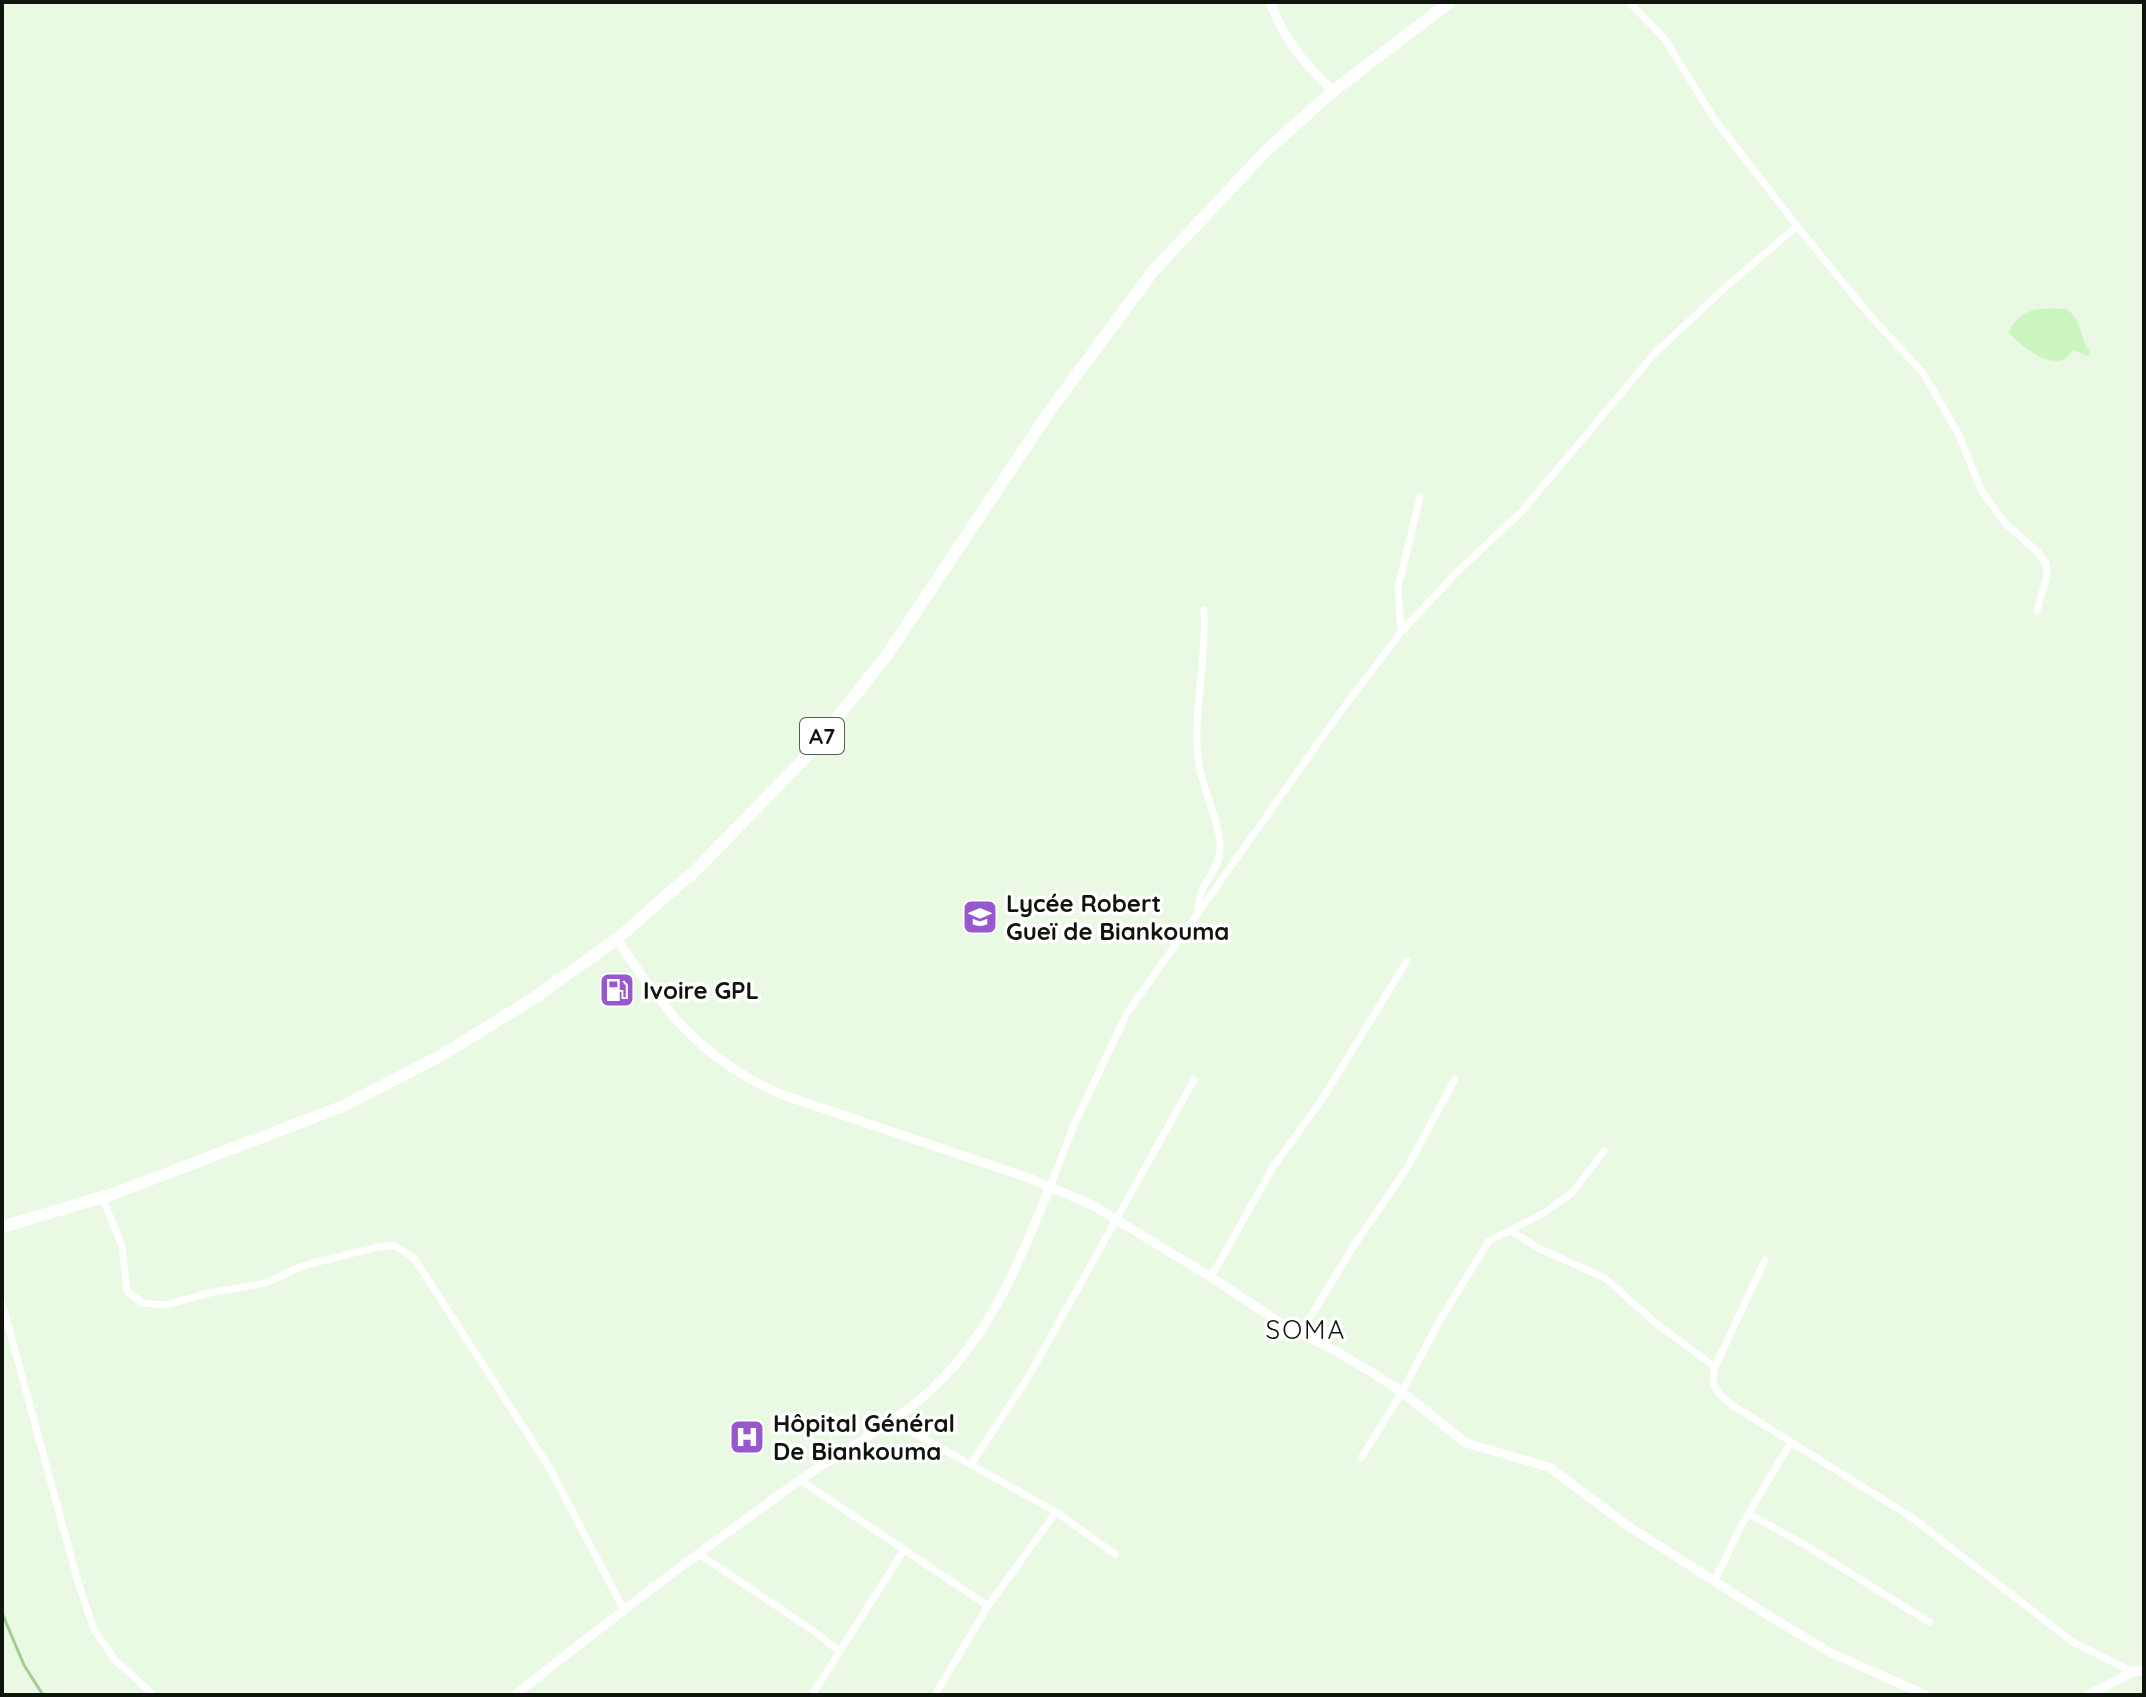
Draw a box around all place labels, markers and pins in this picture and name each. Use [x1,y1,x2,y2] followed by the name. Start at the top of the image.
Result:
[1006,888,1229,946] place label: Lycée Robert Gueï de Biankouma
[961,898,999,936] school or university icon: Lycée Robert Gueï de Biankouma
[598,971,636,1009] fuel station icon: Ivoire GPL
[643,975,759,1005] place label: Ivoire GPL
[773,1408,955,1466] place label: Hôpital Général De Biankouma
[728,1418,766,1456] hospital icon: Hôpital Général De Biankouma

